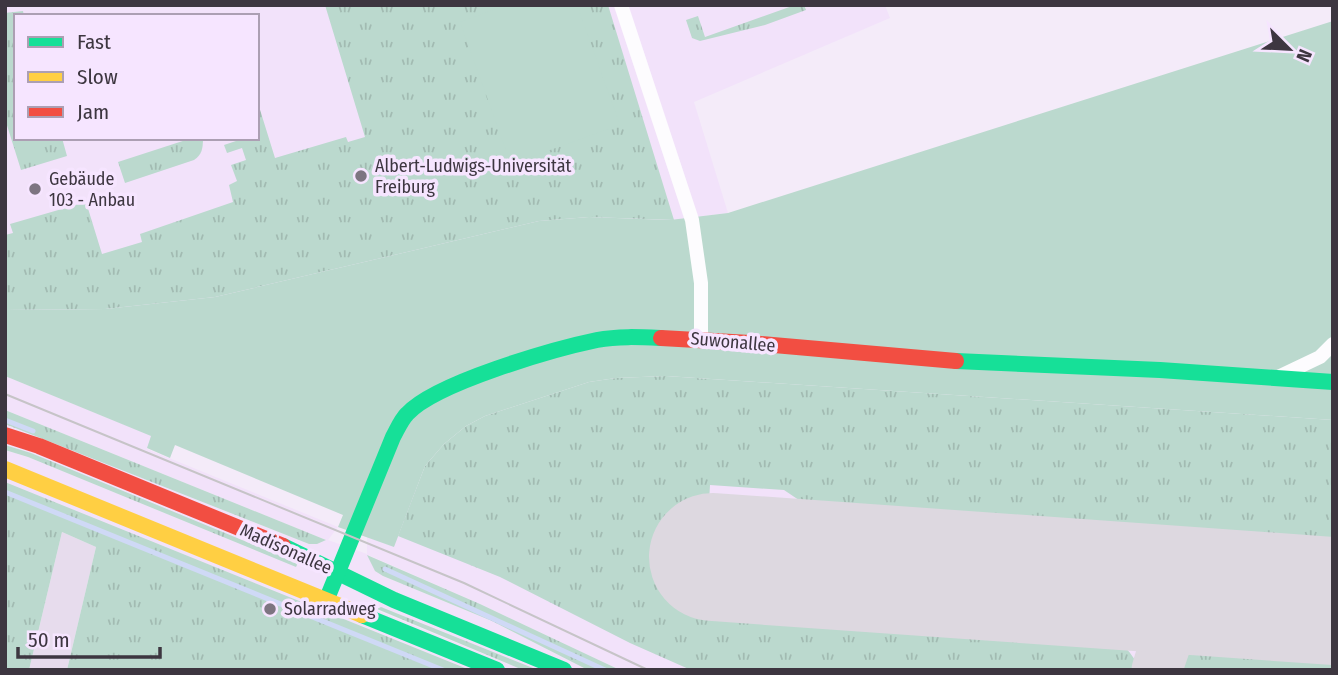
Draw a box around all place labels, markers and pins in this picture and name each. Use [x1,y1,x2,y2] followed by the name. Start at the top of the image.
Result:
[375,155,572,198] place label: Albert-Ludwigs-Universität Freiburg
[49,168,135,211] place label: Gebäude 103 - Anbau
[353,168,369,184] marker: Albert-Ludwigs-Universität Freiburg
[27,181,43,197] marker: Gebäude 103 - Anbau
[284,598,376,620] place label: Solarradweg
[262,601,278,617] marker: Solarradweg

